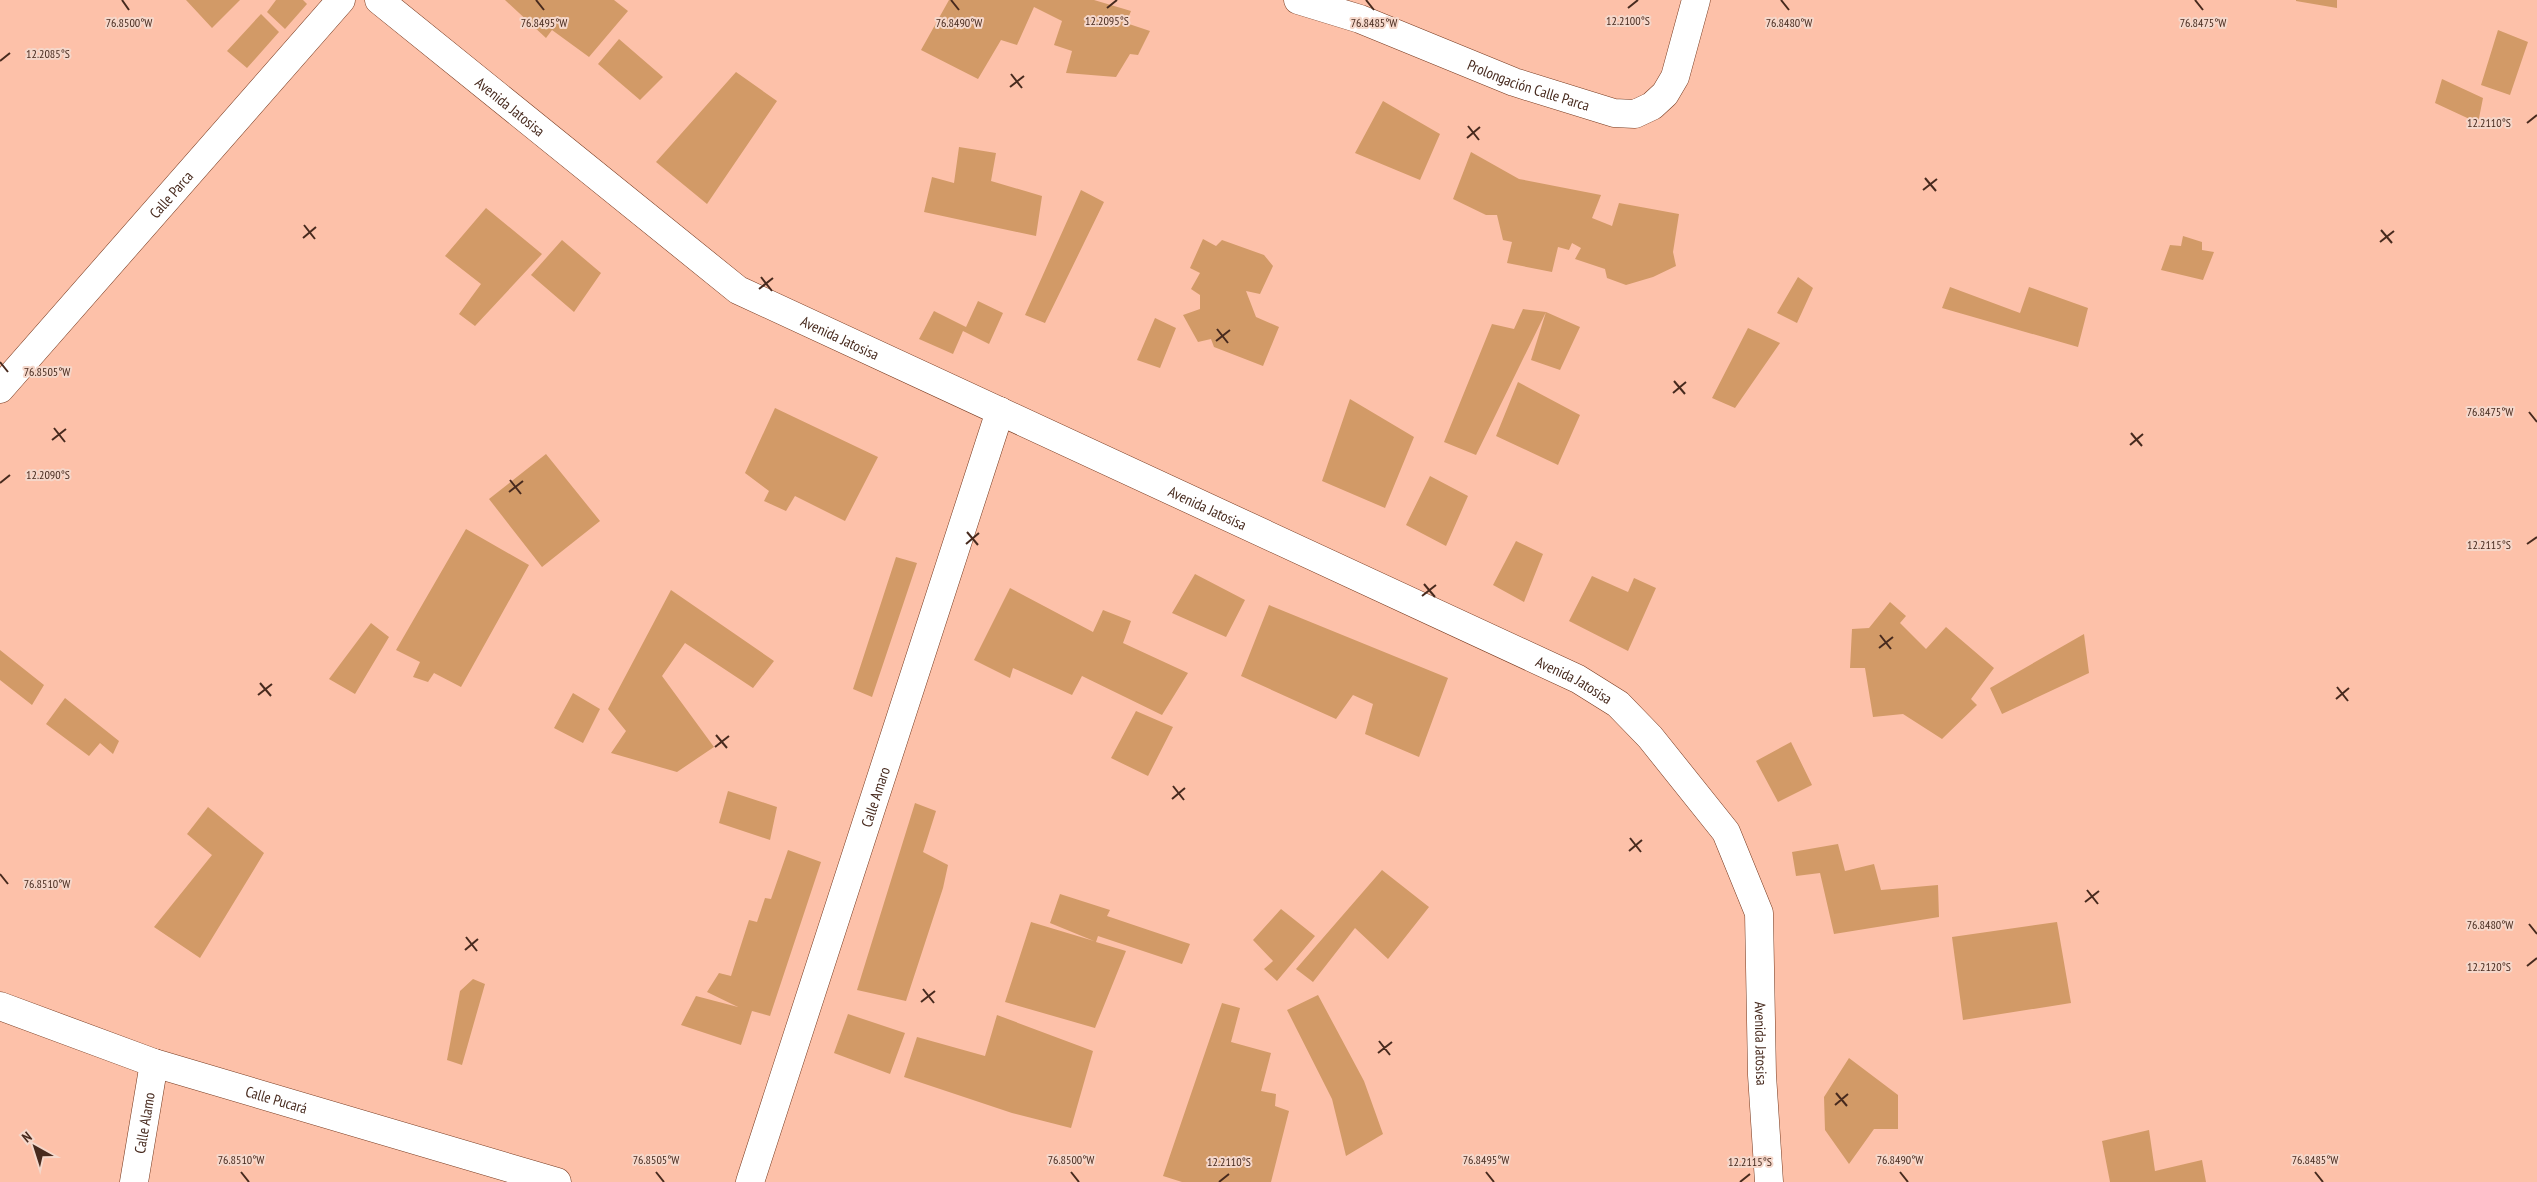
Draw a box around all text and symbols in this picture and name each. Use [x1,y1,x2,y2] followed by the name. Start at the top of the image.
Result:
[1085,13,1129,28] text: 12.2095°S
[1606,13,1650,28] text: 12.2100°S
[106,15,152,30] text: 76.8500°W
[521,15,567,30] text: 76.8495°W
[936,15,982,30] text: 76.8490°W
[1351,15,1397,30] text: 76.8485°W
[1766,15,1812,30] text: 76.8480°W
[2180,15,2226,30] text: 76.8475°W
[26,46,70,61] text: 12.2085°S
[1465,55,1592,114] street label: Prolongación Calle Parca
[472,72,549,140] street label: Avenida Jatosisa
[2467,115,2511,130] text: 12.2110°S
[145,167,197,222] street label: Calle Parca
[798,311,882,364] street label: Avenida Jatosisa
[24,364,70,379] text: 76.8505°W
[2467,404,2513,419] text: 76.8475°W
[26,467,70,482] text: 12.2090°S
[1166,481,1250,534] street label: Avenida Jatosisa
[2467,537,2511,552] text: 12.2115°S
[1533,651,1616,708] street label: Avenida Jatosisa
[856,764,894,829] street label: Calle Amaro
[24,876,70,891] text: 76.8510°W
[2467,917,2513,932] text: 76.8480°W
[2467,959,2511,974] text: 12.2120°S
[1751,1001,1772,1086] street label: Avenida Jatosisa
[243,1081,310,1117] street label: Calle Pucará
[129,1091,158,1155] street label: Calle Alamo
[10,1122,60,1172] north arrow
[18,1128,35,1146] text: N
[218,1152,264,1167] text: 76.8510°W
[633,1152,679,1167] text: 76.8505°W
[1048,1152,1094,1167] text: 76.8500°W
[1463,1152,1509,1167] text: 76.8495°W
[1877,1152,1923,1167] text: 76.8490°W
[2292,1152,2338,1167] text: 76.8485°W
[1207,1154,1251,1169] text: 12.2110°S
[1728,1154,1772,1169] text: 12.2115°S

